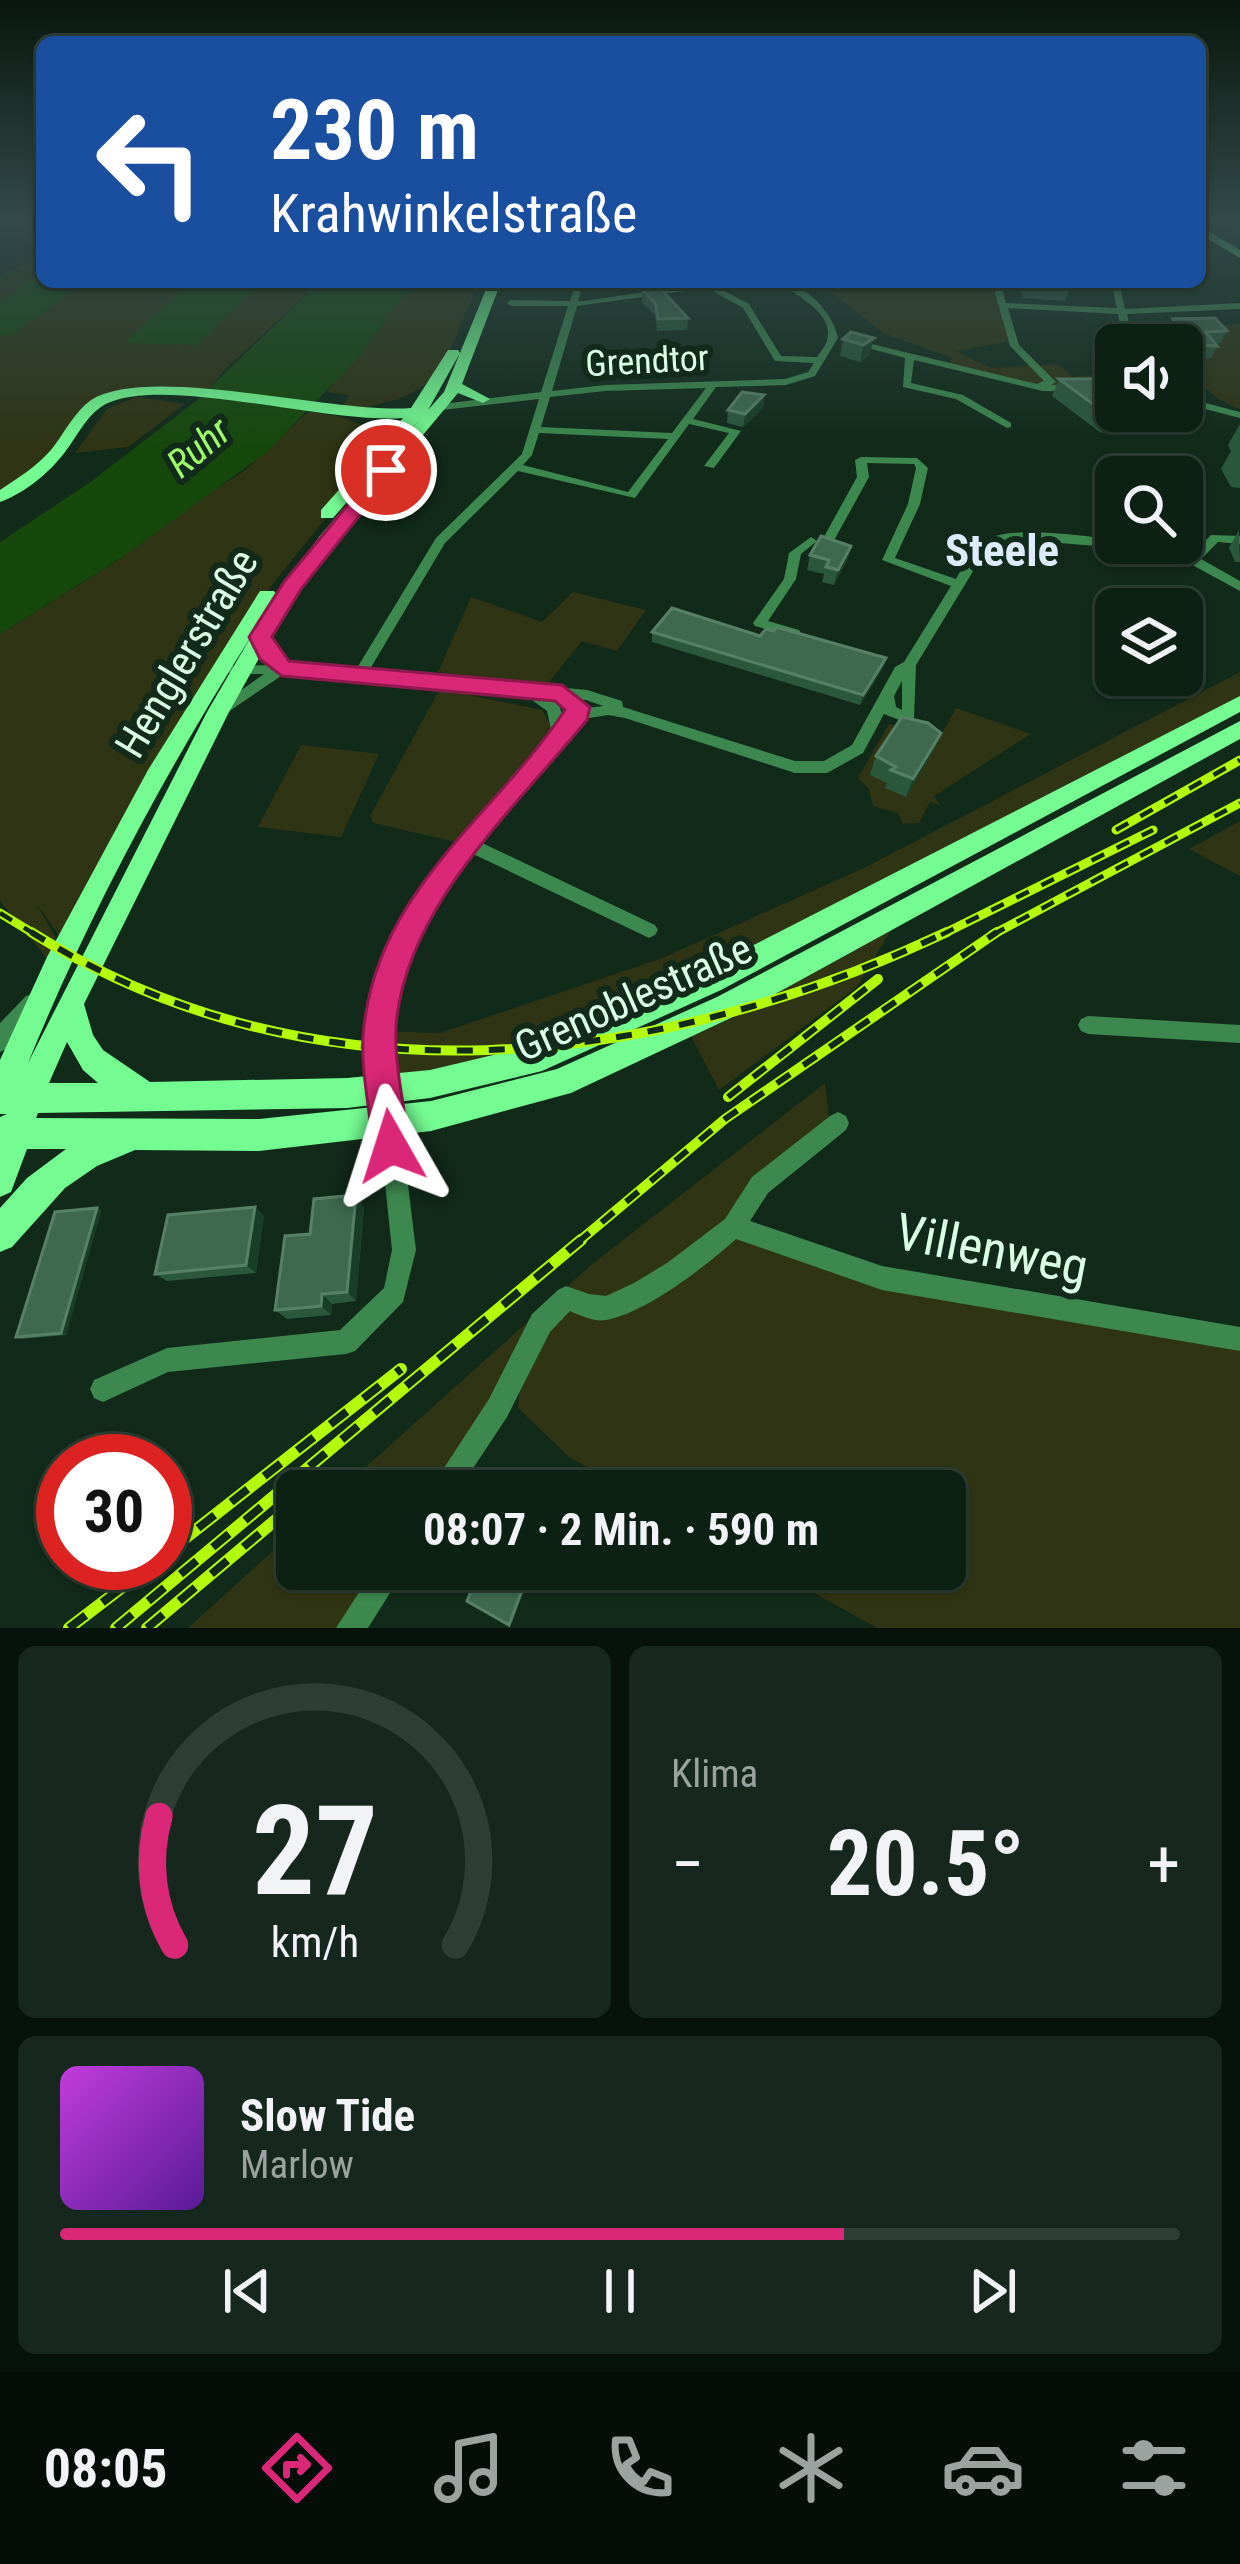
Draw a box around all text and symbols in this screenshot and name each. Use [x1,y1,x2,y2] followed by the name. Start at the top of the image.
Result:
[270,81,479,180] text: 230 m
[72,84,228,240] icon: left
[270,182,637,245] text: Krahwinkelstraße
[1095,324,1203,696] map controls
[1095,324,1203,432] button: sound
[584,337,710,385] street label: Grendtor
[158,407,241,487] water label: Ruhr
[335,419,437,521] pin
[353,437,419,503] icon: arrive
[1095,456,1203,564] button: search
[945,524,1059,577] district label: Steele
[105,540,268,766] street label: Henglerstraße
[1095,588,1203,696] button: layers
[507,923,759,1071] street label: Grenoblestraße
[328,1083,454,1209] position arrow
[891,1202,1093,1297] street label: Villenweg
[36,1434,192,1590] speed limit sign: 30
[423,1503,819,1556] text: 08:07 · 2 Min. · 590 m
[671,1751,758,1797] text: Klima
[251,1778,378,1924] text: 27
[827,1812,1024,1917] text: 20.5°
[671,1826,704,1903] text: −
[1147,1826,1180,1903] text: +
[270,1917,359,1967] text: km/h
[240,2089,415,2142] text: Slow Tide
[240,2142,354,2188] text: Marlow
[214,2258,280,2324] icon: previous
[587,2258,653,2324] icon: pause
[960,2258,1026,2324] icon: next
[255,2426,339,2510] icon: directions
[427,2426,511,2510] icon: music
[598,2426,682,2510] icon: phone
[769,2426,853,2510] icon: climate
[941,2426,1025,2510] icon: car
[1112,2426,1196,2510] icon: filters
[44,2437,168,2500] text: 08:05

